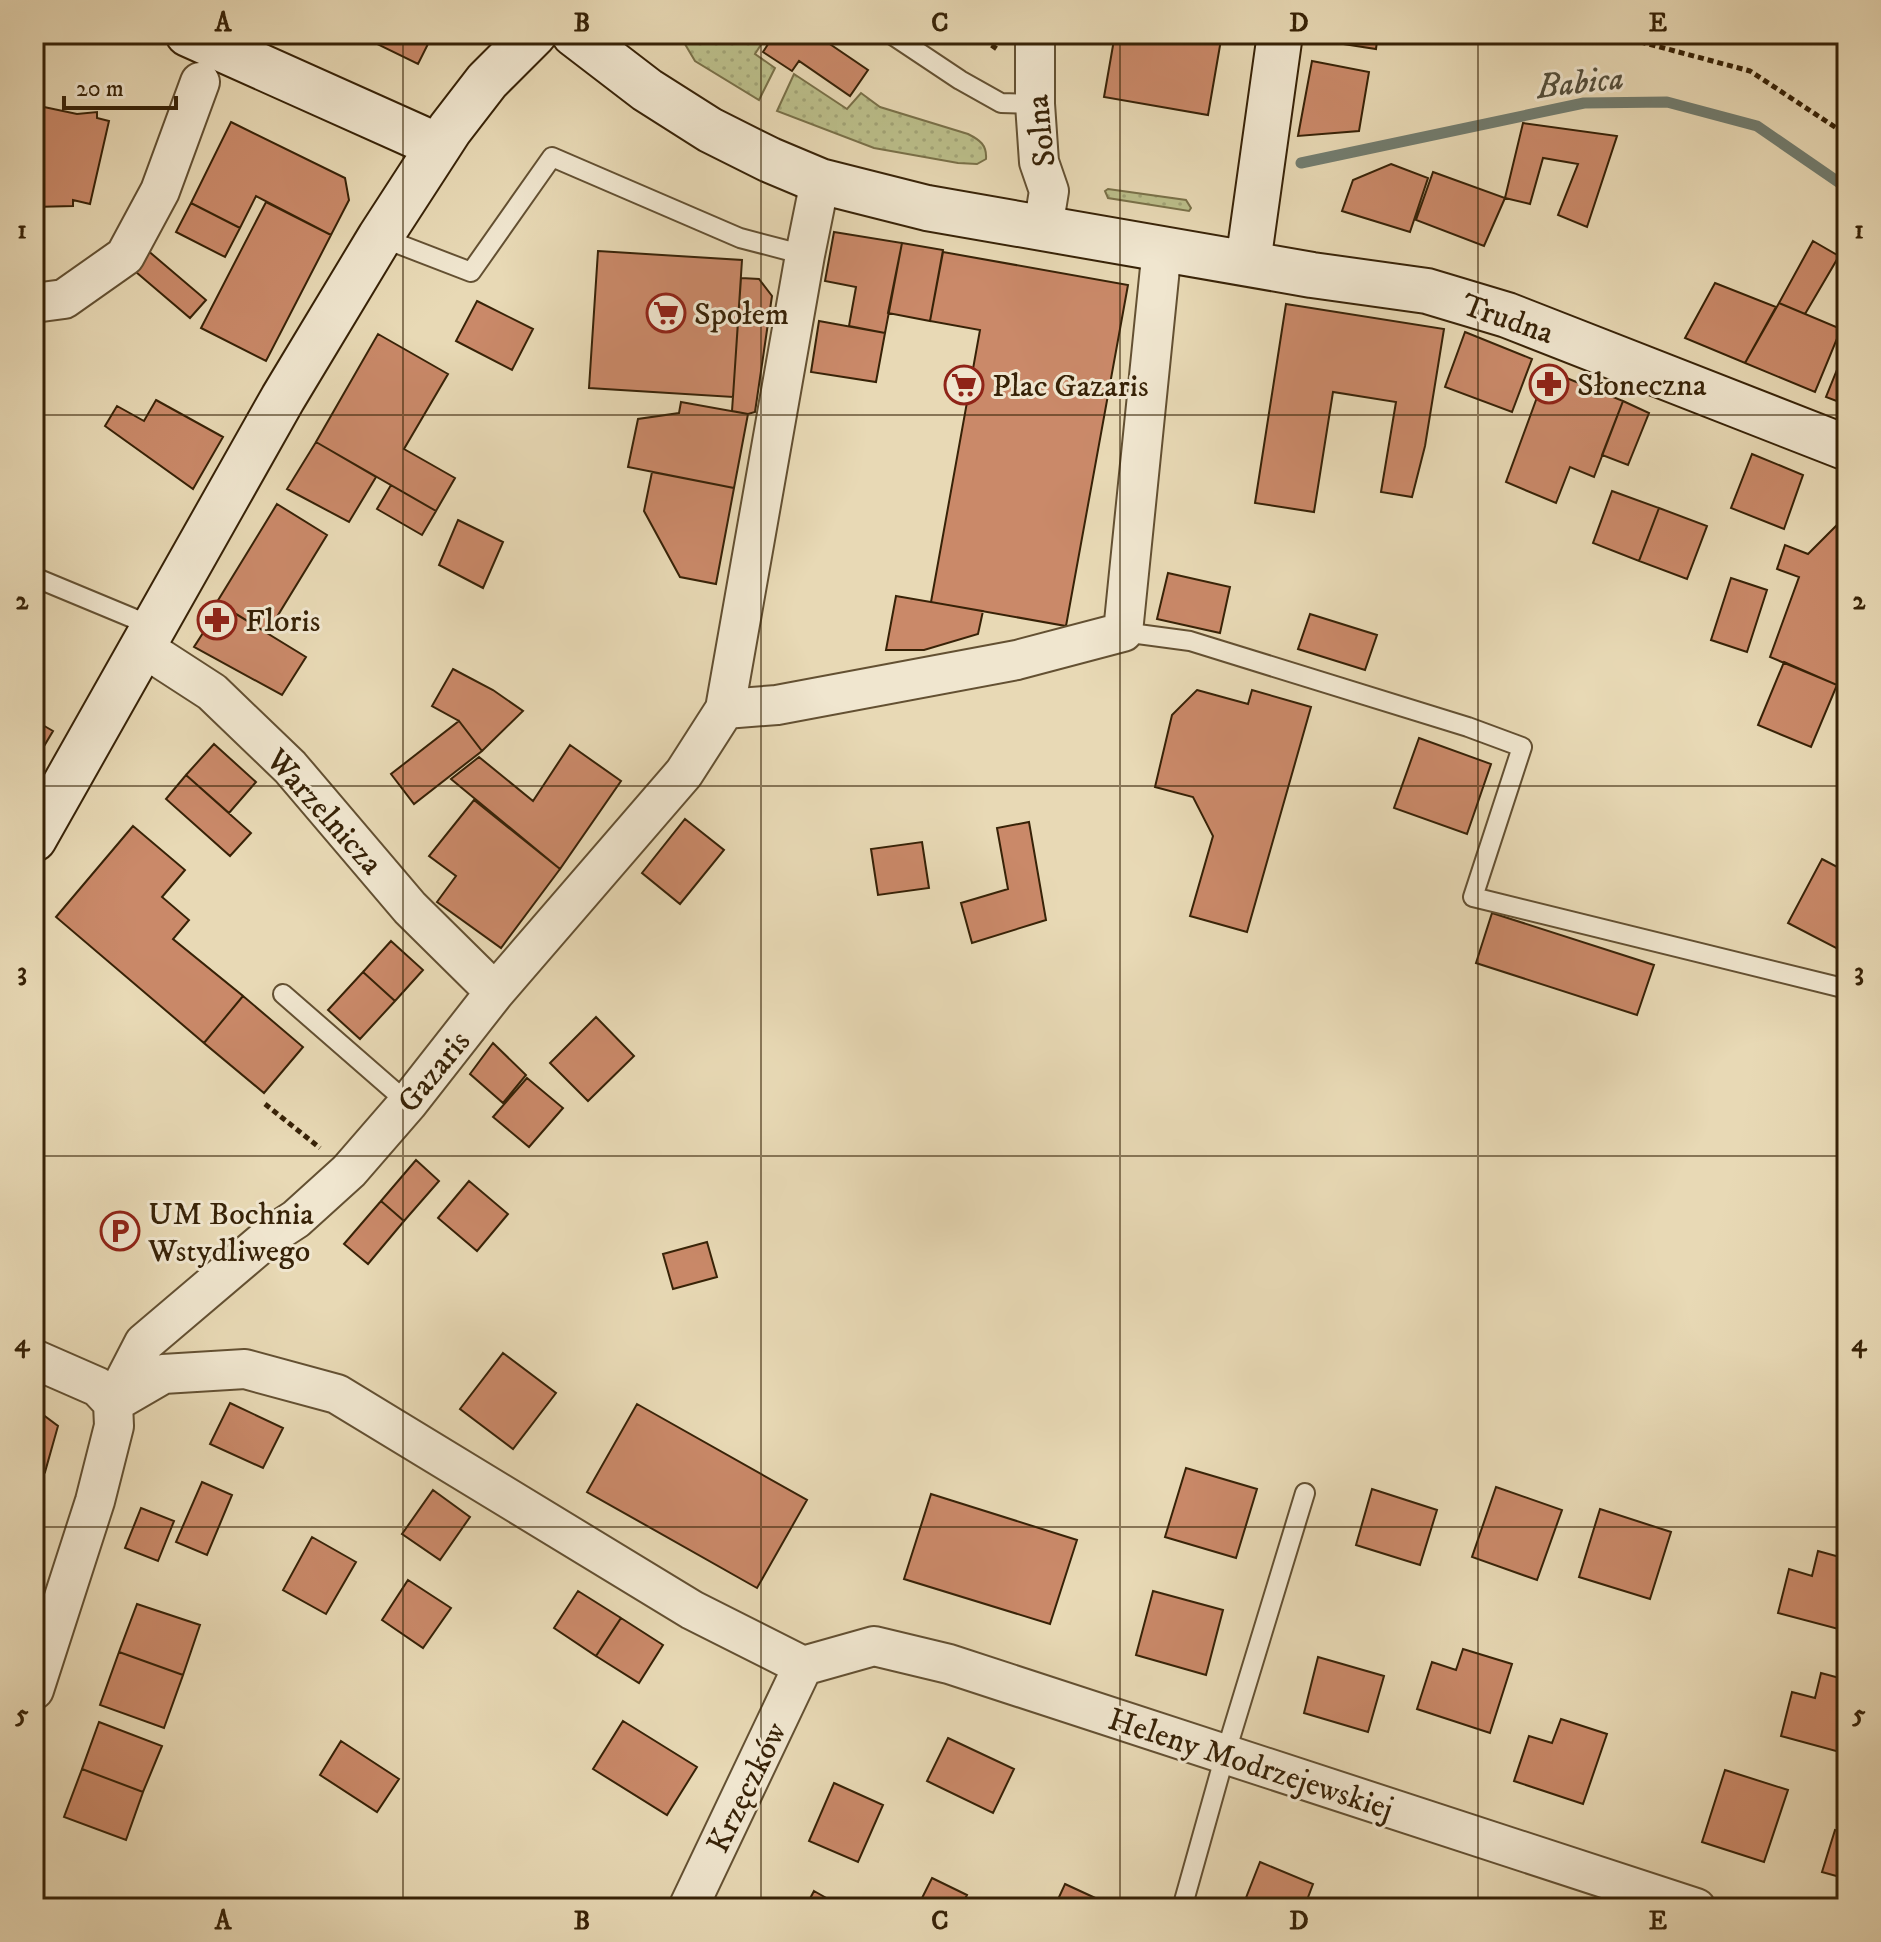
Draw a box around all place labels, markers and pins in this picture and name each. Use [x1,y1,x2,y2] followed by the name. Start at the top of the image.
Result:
[645,292,687,334] supermarket icon: Społem
[694,295,789,335] place label: Społem
[1528,363,1570,405] pharmacy icon: Słoneczna
[943,364,985,406] supermarket icon: Plac Gazaris
[1577,366,1707,406] place label: Słoneczna
[992,367,1149,407] place label: Plac Gazaris
[196,599,238,641] pharmacy icon: Floris
[245,602,320,642] place label: Floris
[147,1195,314,1272] place label: UM Bochnia Wstydliwego
[99,1210,141,1252] parking icon: UM Bochnia Wstydliwego

